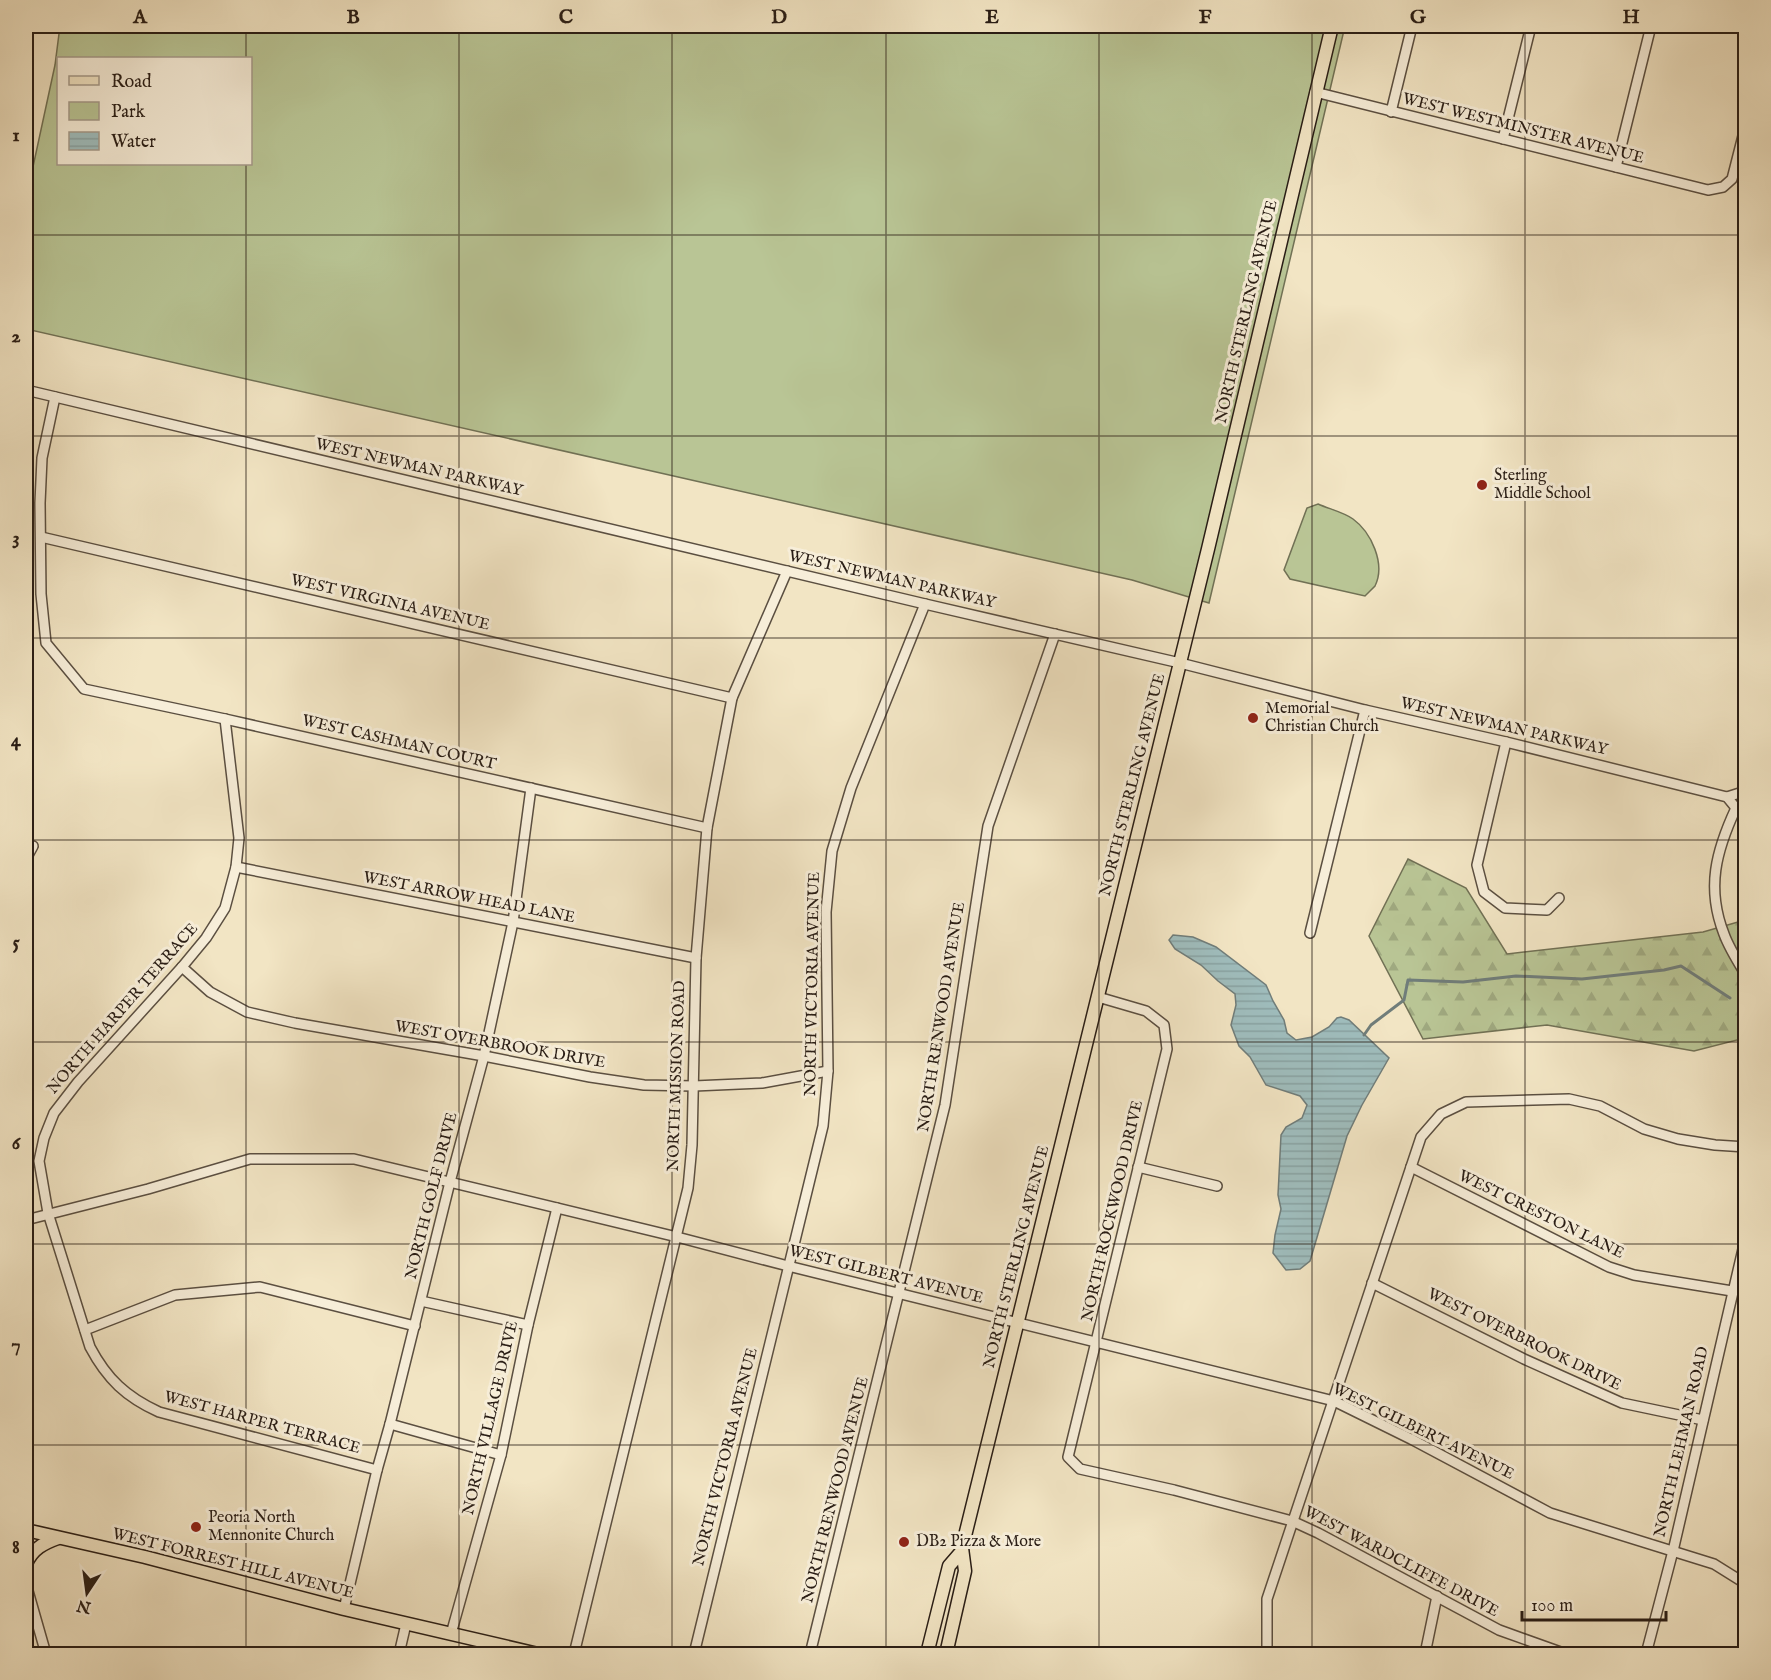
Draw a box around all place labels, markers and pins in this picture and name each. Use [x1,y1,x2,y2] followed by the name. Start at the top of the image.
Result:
[1494,466,1591,504] place label: Sterling Middle School
[1475,478,1489,492] marker: Sterling Middle School
[1265,699,1379,737] place label: Memorial Christian Church
[1246,711,1260,725] marker: Memorial Christian Church
[208,1508,335,1546] place label: Peoria North Mennonite Church
[189,1520,203,1534] marker: Peoria North Mennonite Church
[916,1532,1041,1552] place label: DB2 Pizza & More
[897,1535,911,1549] marker: DB2 Pizza & More

